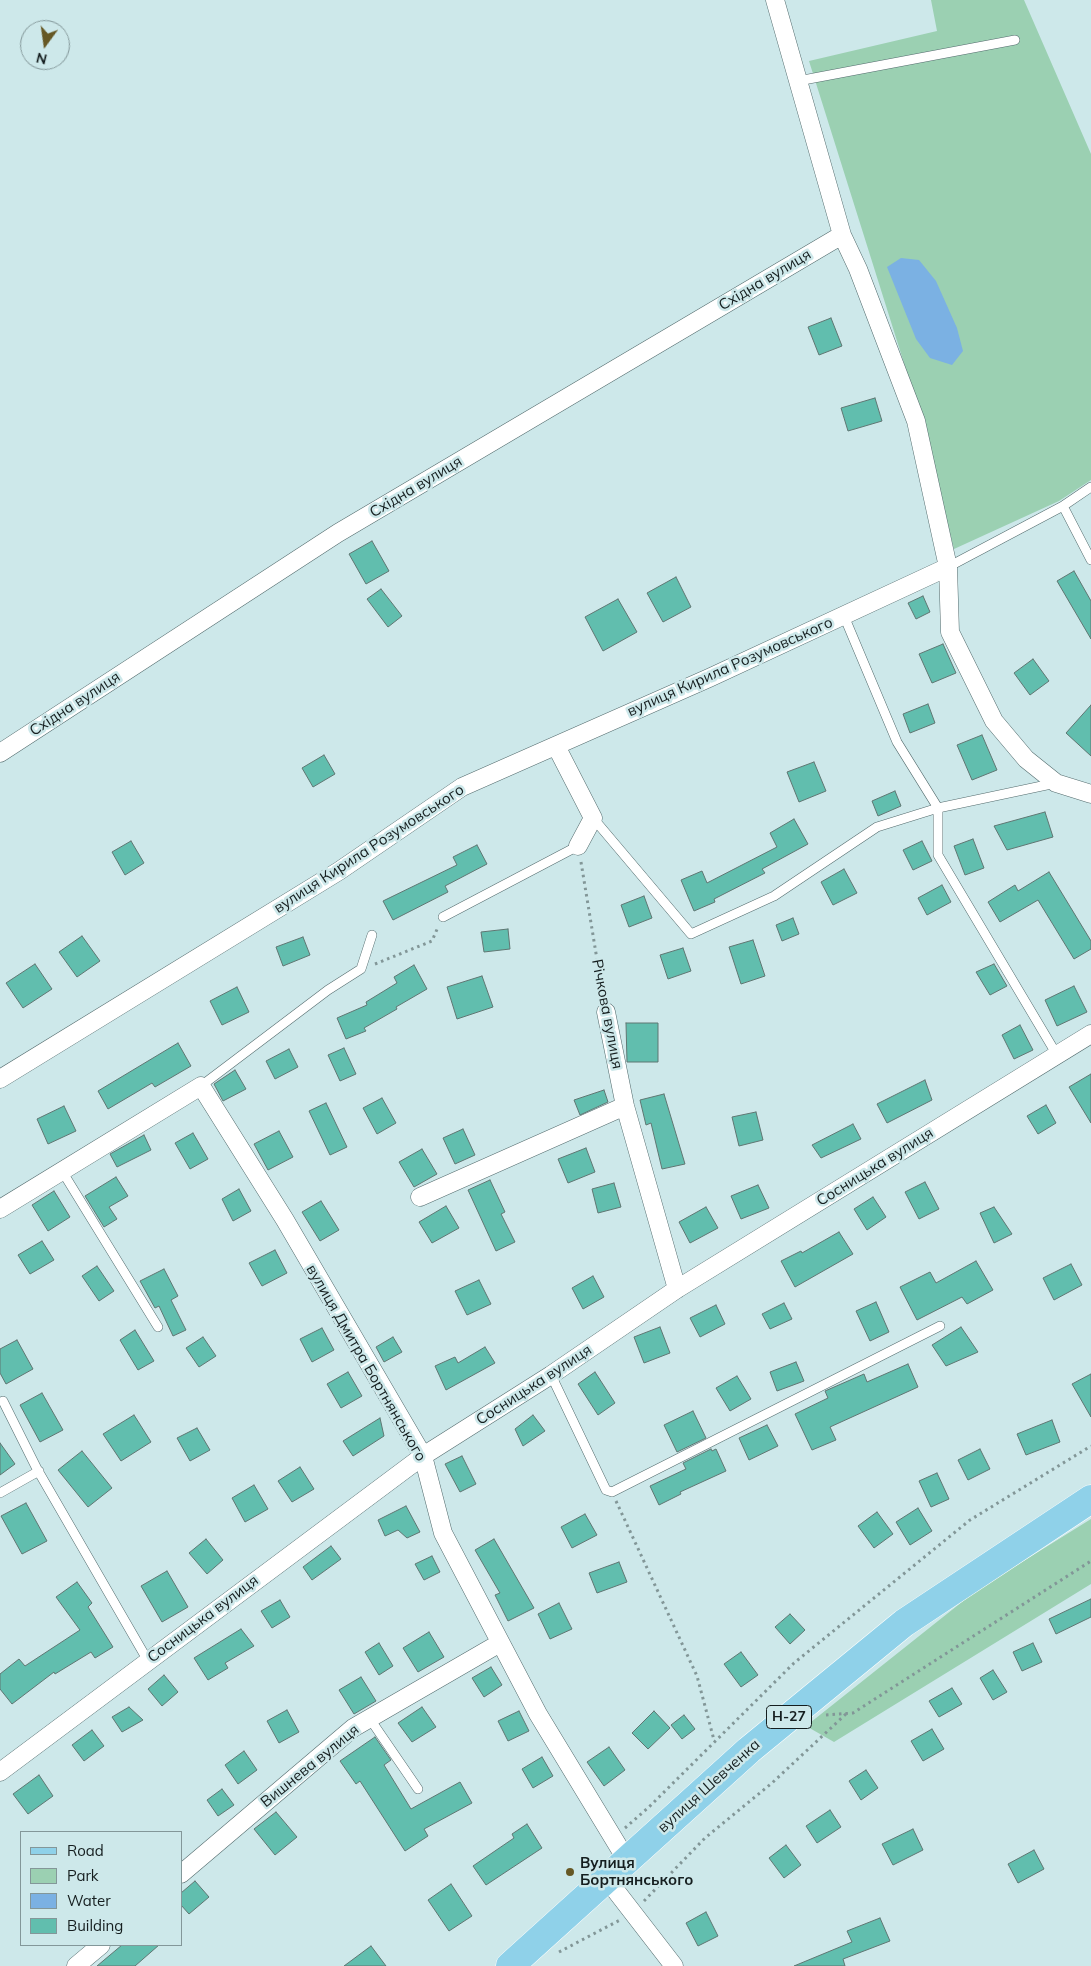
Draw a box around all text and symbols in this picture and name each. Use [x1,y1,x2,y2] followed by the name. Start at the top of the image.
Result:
[20,20,70,70] north arrow
[34,49,49,69] text: N
[716,245,814,315] street label: Східна вулиця
[367,452,465,522] street label: Східна вулиця
[625,613,835,721] street label: вулиця Кирила Розумовського
[26,668,124,740] street label: Східна вулиця
[271,781,467,917] street label: вулиця Кирила Розумовського
[588,958,626,1070] street label: Річкова вулиця
[813,1124,937,1210] street label: Сосницька вулиця
[302,1261,430,1465] street label: вулиця Дмитра Бортнянського
[473,1341,595,1429] street label: Сосницька вулиця
[144,1571,262,1667] street label: Сосницька вулиця
[766,1705,812,1728] road number: Н-27
[257,1721,363,1811] street label: Вишнева вулиця
[654,1735,764,1837] street label: вулиця Шевченка
[20,1831,182,1946] legend
[67,1841,104,1860] text: Road
[580,1854,693,1889] place label: Вулиця Бортнянського
[67,1866,99,1885] text: Park
[564,1866,576,1878] marker: Вулиця Бортнянського
[67,1891,111,1910] text: Water
[67,1916,123,1935] text: Building

